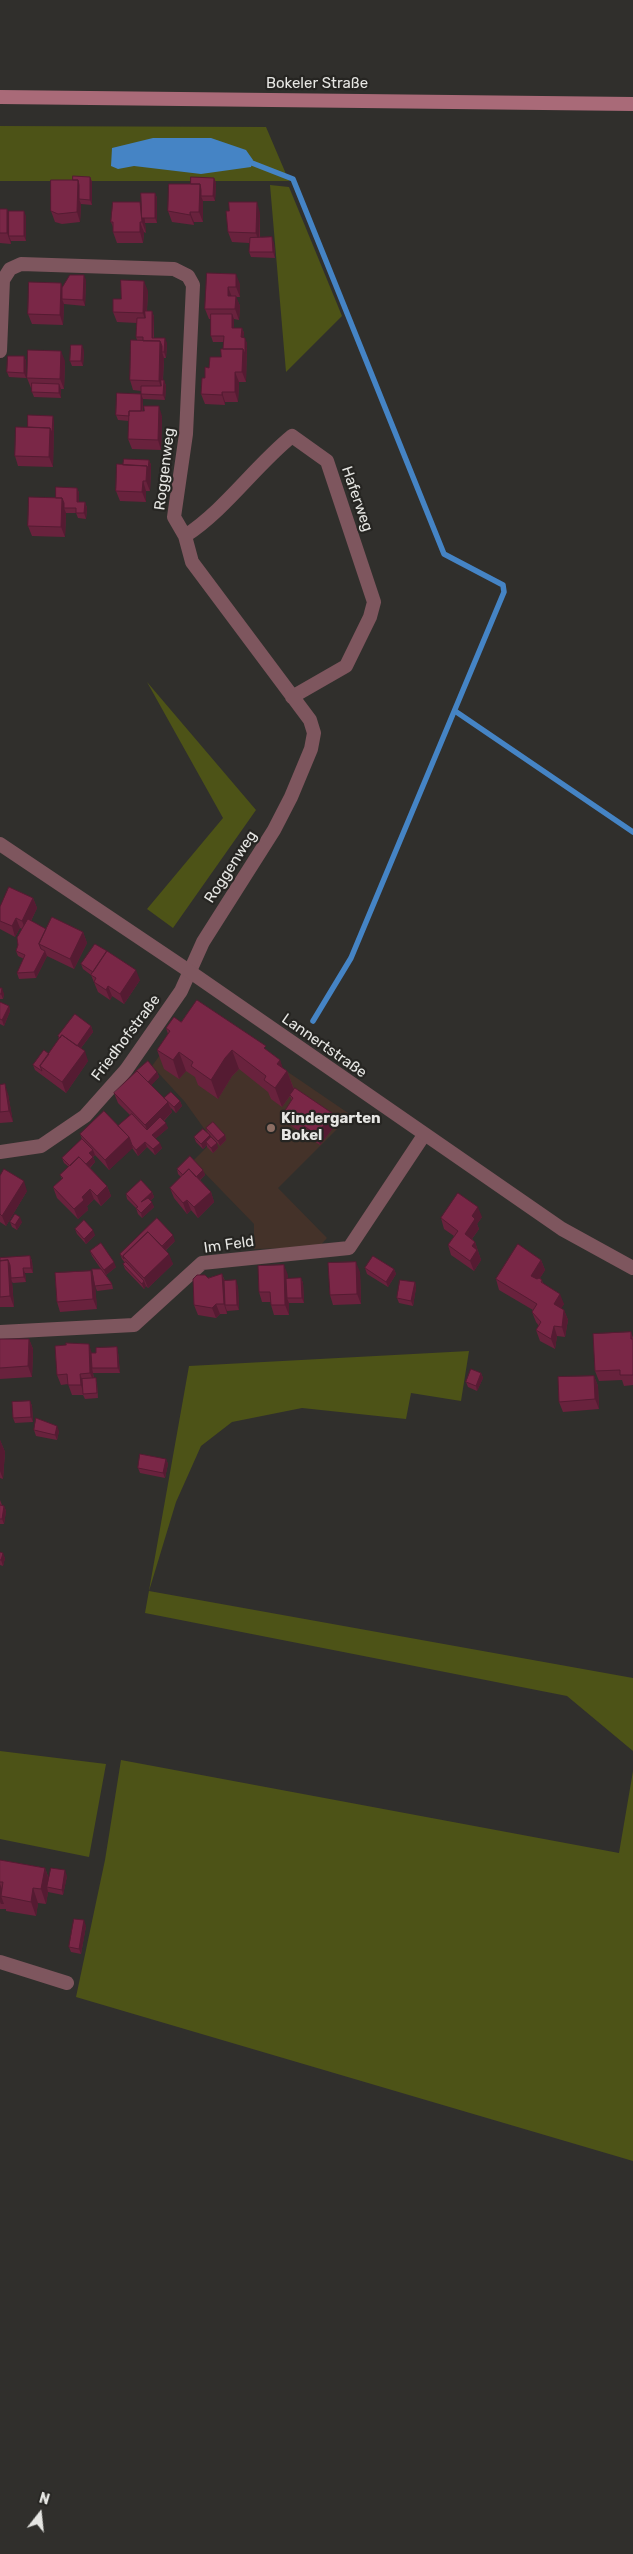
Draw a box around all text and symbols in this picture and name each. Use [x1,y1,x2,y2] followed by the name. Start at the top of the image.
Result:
[266,75,368,93] street label: Bokeler Straße
[151,427,179,511] street label: Roggenweg
[337,464,377,534] street label: Haferweg
[201,827,261,907] street label: Roggenweg
[88,991,164,1085] street label: Friedhofstraße
[278,1010,370,1082] street label: Lannertstraße
[281,1110,381,1145] place label: Kindergarten Bokel
[265,1122,277,1134] marker: Kindergarten Bokel
[203,1233,255,1257] street label: Im Feld
[15,2489,65,2539] north arrow
[37,2490,51,2509] text: N

